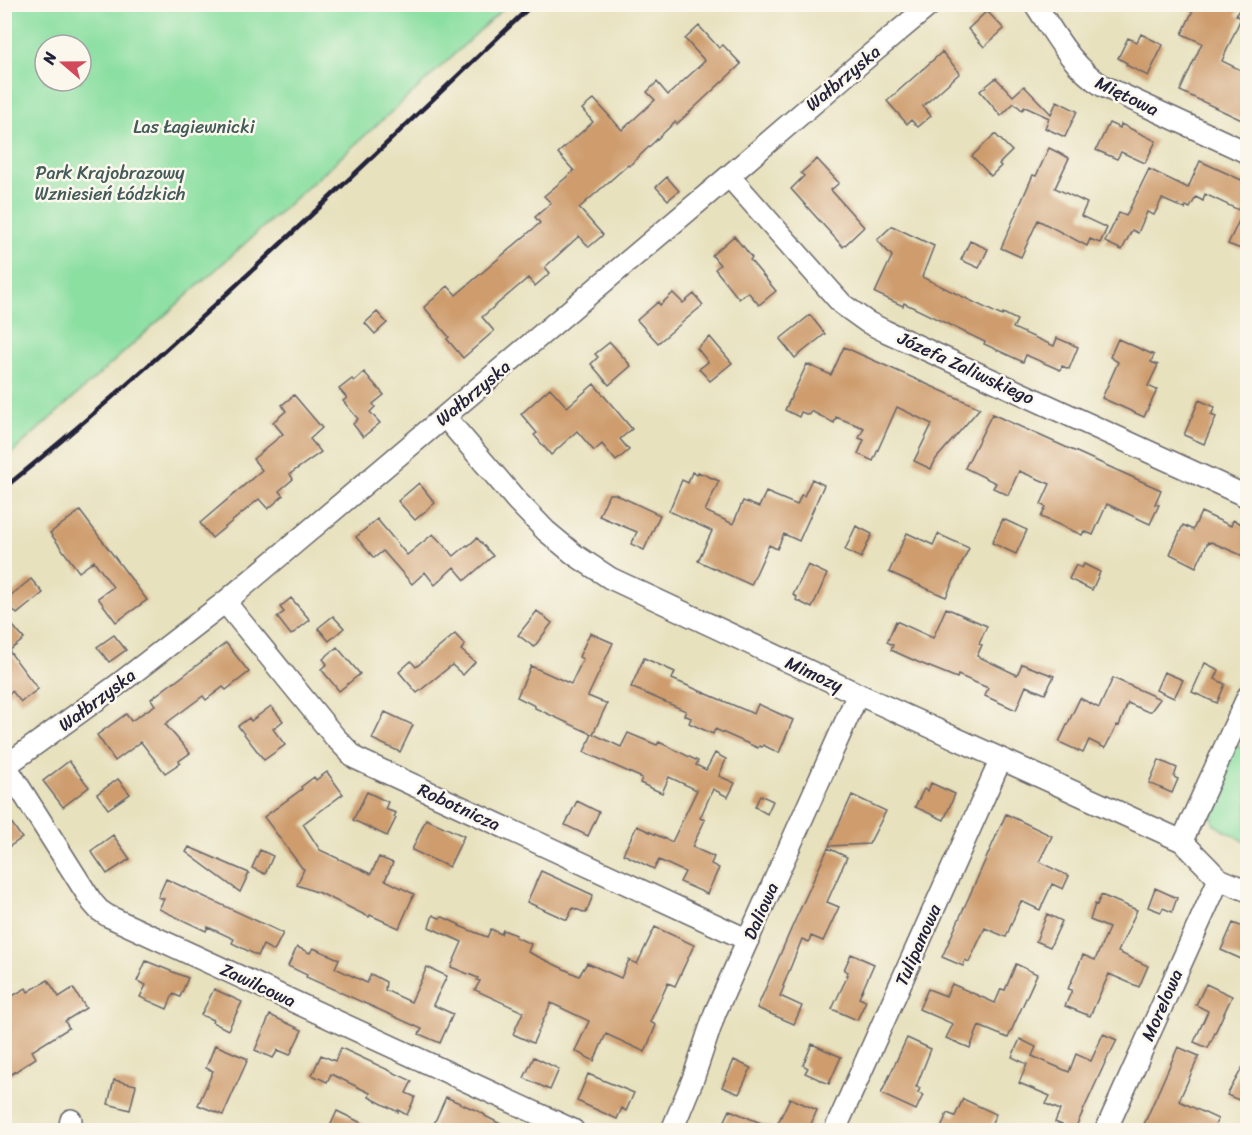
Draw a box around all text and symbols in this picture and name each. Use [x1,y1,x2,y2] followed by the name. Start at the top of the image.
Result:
[33,33,93,93] north arrow
[798,37,888,119] street label: Wałbrzyska
[34,47,65,69] text: N
[1090,67,1164,125] street label: Miętowa
[133,111,256,143] park label: Las Łagiewnicki
[35,157,185,210] park label: Park Krajobrazowy Wzniesień Łódzkich
[891,322,1040,414] street label: Józefa Zaliwskiego
[428,352,518,434] street label: Wałbrzyska
[780,647,849,702] street label: Mimozy
[51,660,143,740] street label: Wałbrzyska
[412,774,506,840] street label: Robotnicza
[734,877,788,945] street label: Daliowa
[886,898,951,991] street label: Tulipanowa
[215,953,301,1017] street label: Zawilcowa
[1132,964,1192,1046] street label: Morelowa

